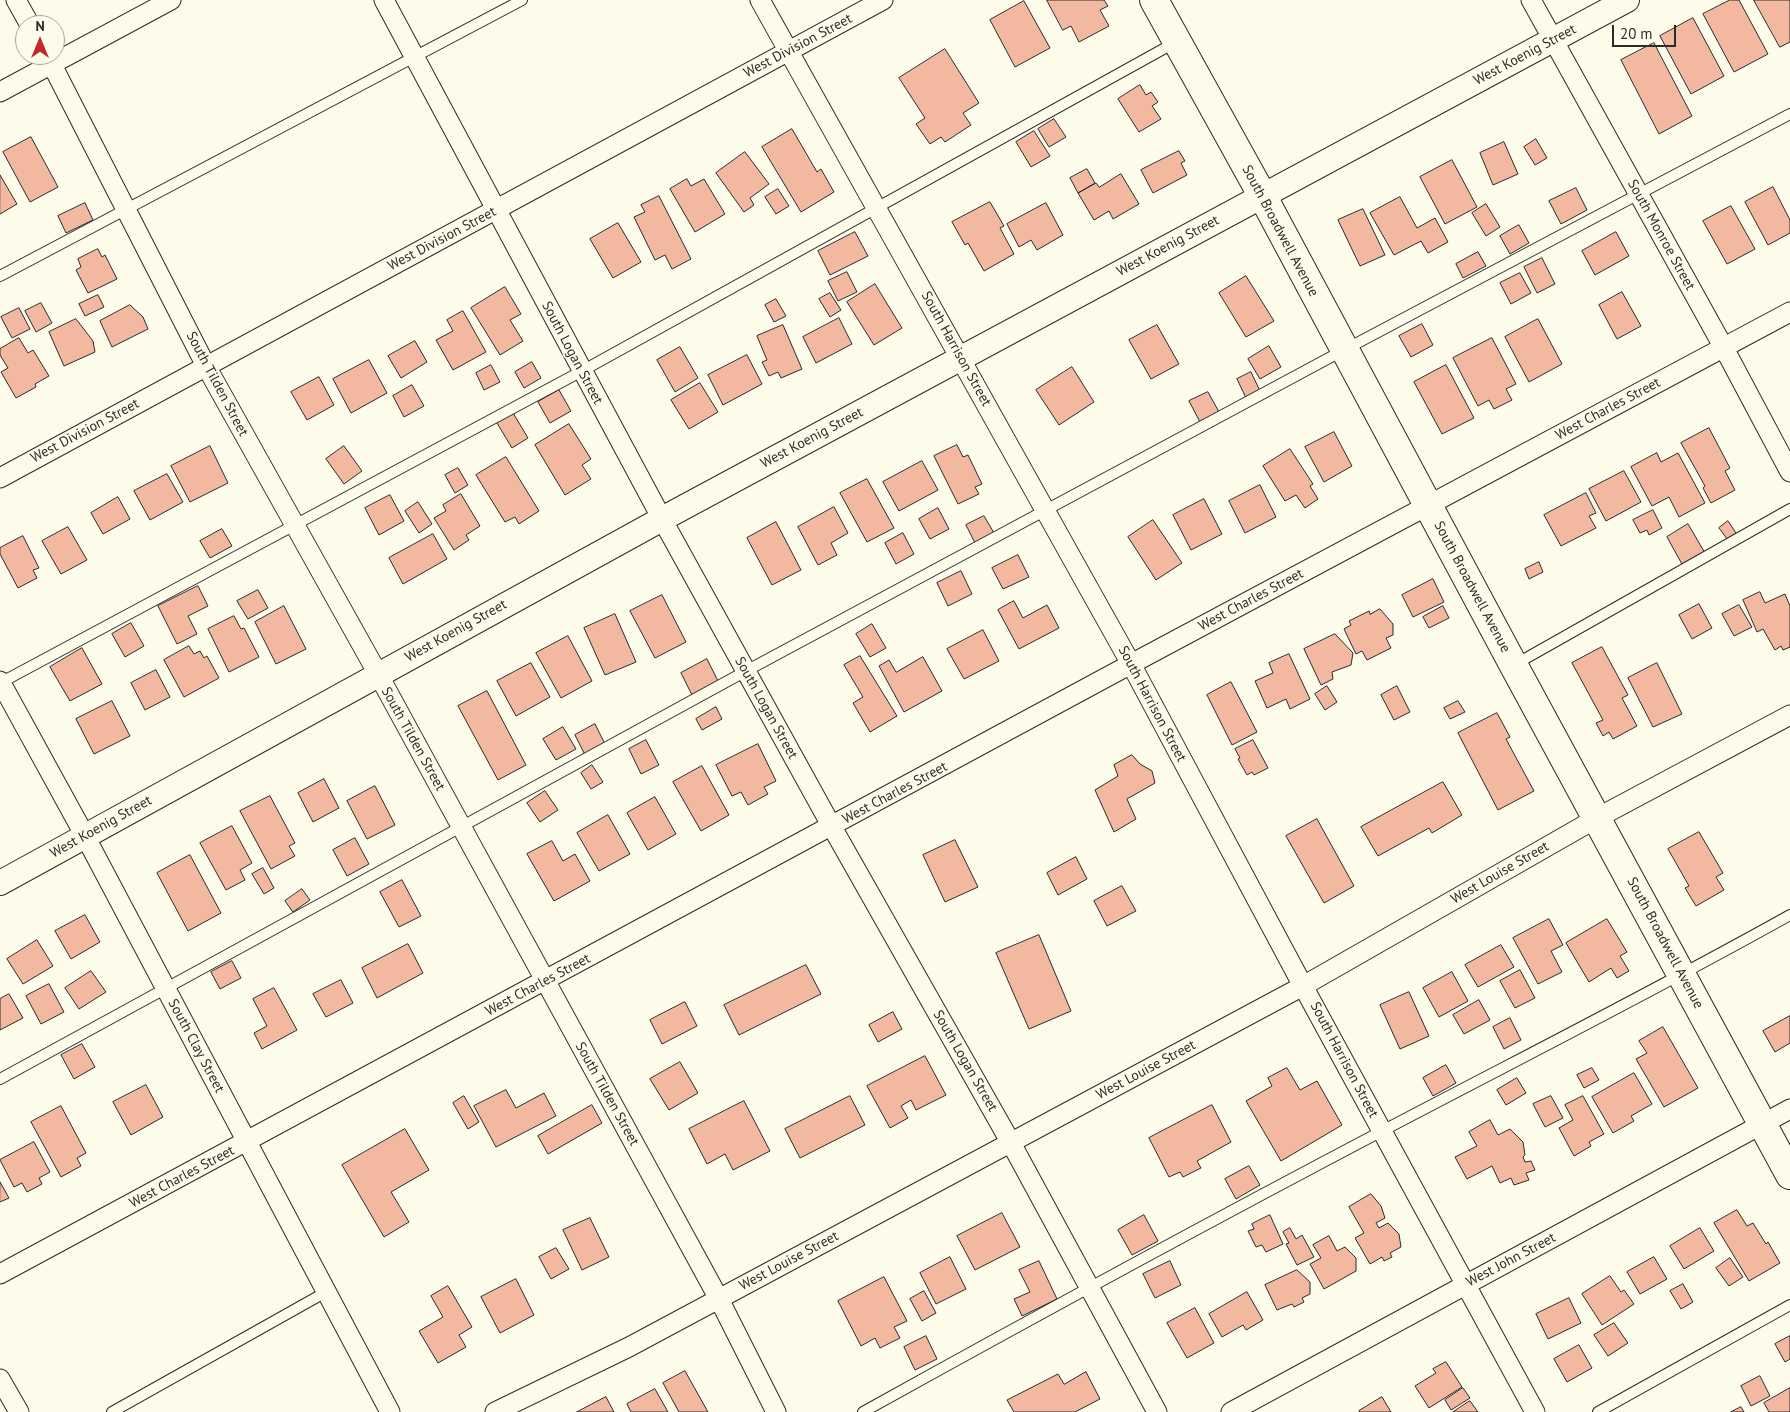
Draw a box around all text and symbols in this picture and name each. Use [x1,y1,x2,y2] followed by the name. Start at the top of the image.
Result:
[741,10,855,82] street label: West Division Street
[15,15,65,65] north arrow
[1615,15,1679,47] scale bar
[35,17,45,35] text: N
[1471,21,1579,89] street label: West Koenig Street
[1620,24,1653,43] text: 20 m
[1238,162,1322,300] street label: South Broadwell Avenue
[1624,177,1698,293] street label: South Monroe Street
[385,203,499,275] street label: West Division Street
[1114,212,1222,280] street label: West Koenig Street
[917,289,995,409] street label: South Harrison Street
[538,299,606,407] street label: South Logan Street
[182,329,252,439] street label: South Tilden Street
[1553,374,1663,444] street label: West Charles Street
[28,395,142,467] street label: West Division Street
[758,404,866,472] street label: West Koenig Street
[1430,518,1514,656] street label: South Broadwell Avenue
[1196,565,1306,635] street label: West Charles Street
[402,596,510,666] street label: West Koenig Street
[1114,643,1190,765] street label: South Harrison Street
[731,654,801,762] street label: South Logan Street
[378,684,448,794] street label: South Tilden Street
[840,758,950,828] street label: West Charles Street
[47,792,155,862] street label: West Koenig Street
[1448,838,1552,908] street label: West Louise Street
[1623,874,1707,1012] street label: South Broadwell Avenue
[483,950,593,1020] street label: West Charles Street
[164,996,228,1096] street label: South Clay Street
[1306,999,1382,1121] street label: South Harrison Street
[929,1007,1001,1115] street label: South Logan Street
[1093,1037,1199,1103] street label: West Louise Street
[572,1039,642,1149] street label: South Tilden Street
[127,1142,237,1212] street label: West Charles Street
[736,1228,842,1294] street label: West Louise Street
[1463,1229,1559,1291] street label: West John Street

